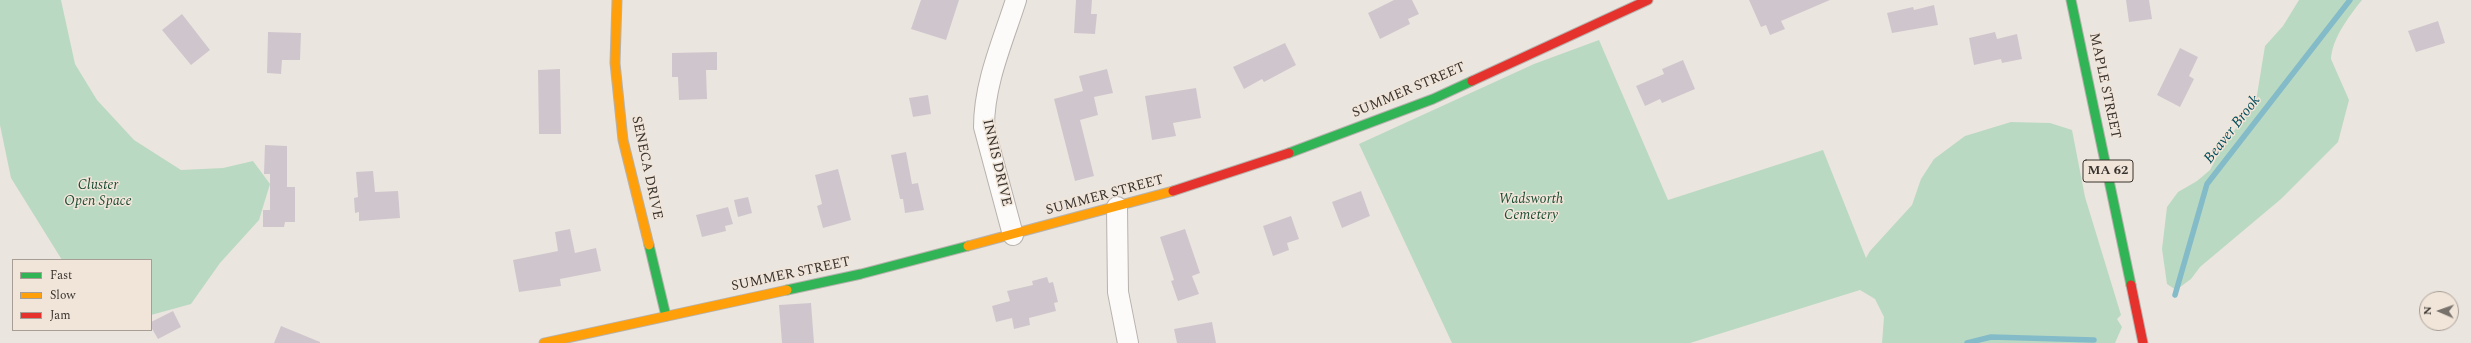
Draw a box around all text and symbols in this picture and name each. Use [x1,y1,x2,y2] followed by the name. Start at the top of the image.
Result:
[2085,31,2123,141] street label: MAPLE STREET
[1350,60,1468,122] street label: SUMMER STREET
[2201,92,2265,168] water label: Beaver Brook
[627,115,665,221] street label: SENECA DRIVE
[978,118,1014,208] street label: INNIS DRIVE
[2083,160,2133,182] road number: MA 62
[1044,172,1166,220] street label: SUMMER STREET
[64,178,132,210] park label: Cluster Open Space
[1499,192,1563,224] park label: Wadsworth Cemetery
[730,254,852,296] street label: SUMMER STREET
[12,259,152,331] legend
[50,266,72,285] text: Fast
[50,286,75,305] text: Slow
[2419,291,2459,331] north arrow
[50,306,71,325] text: Jam
[2419,306,2436,315] text: N

